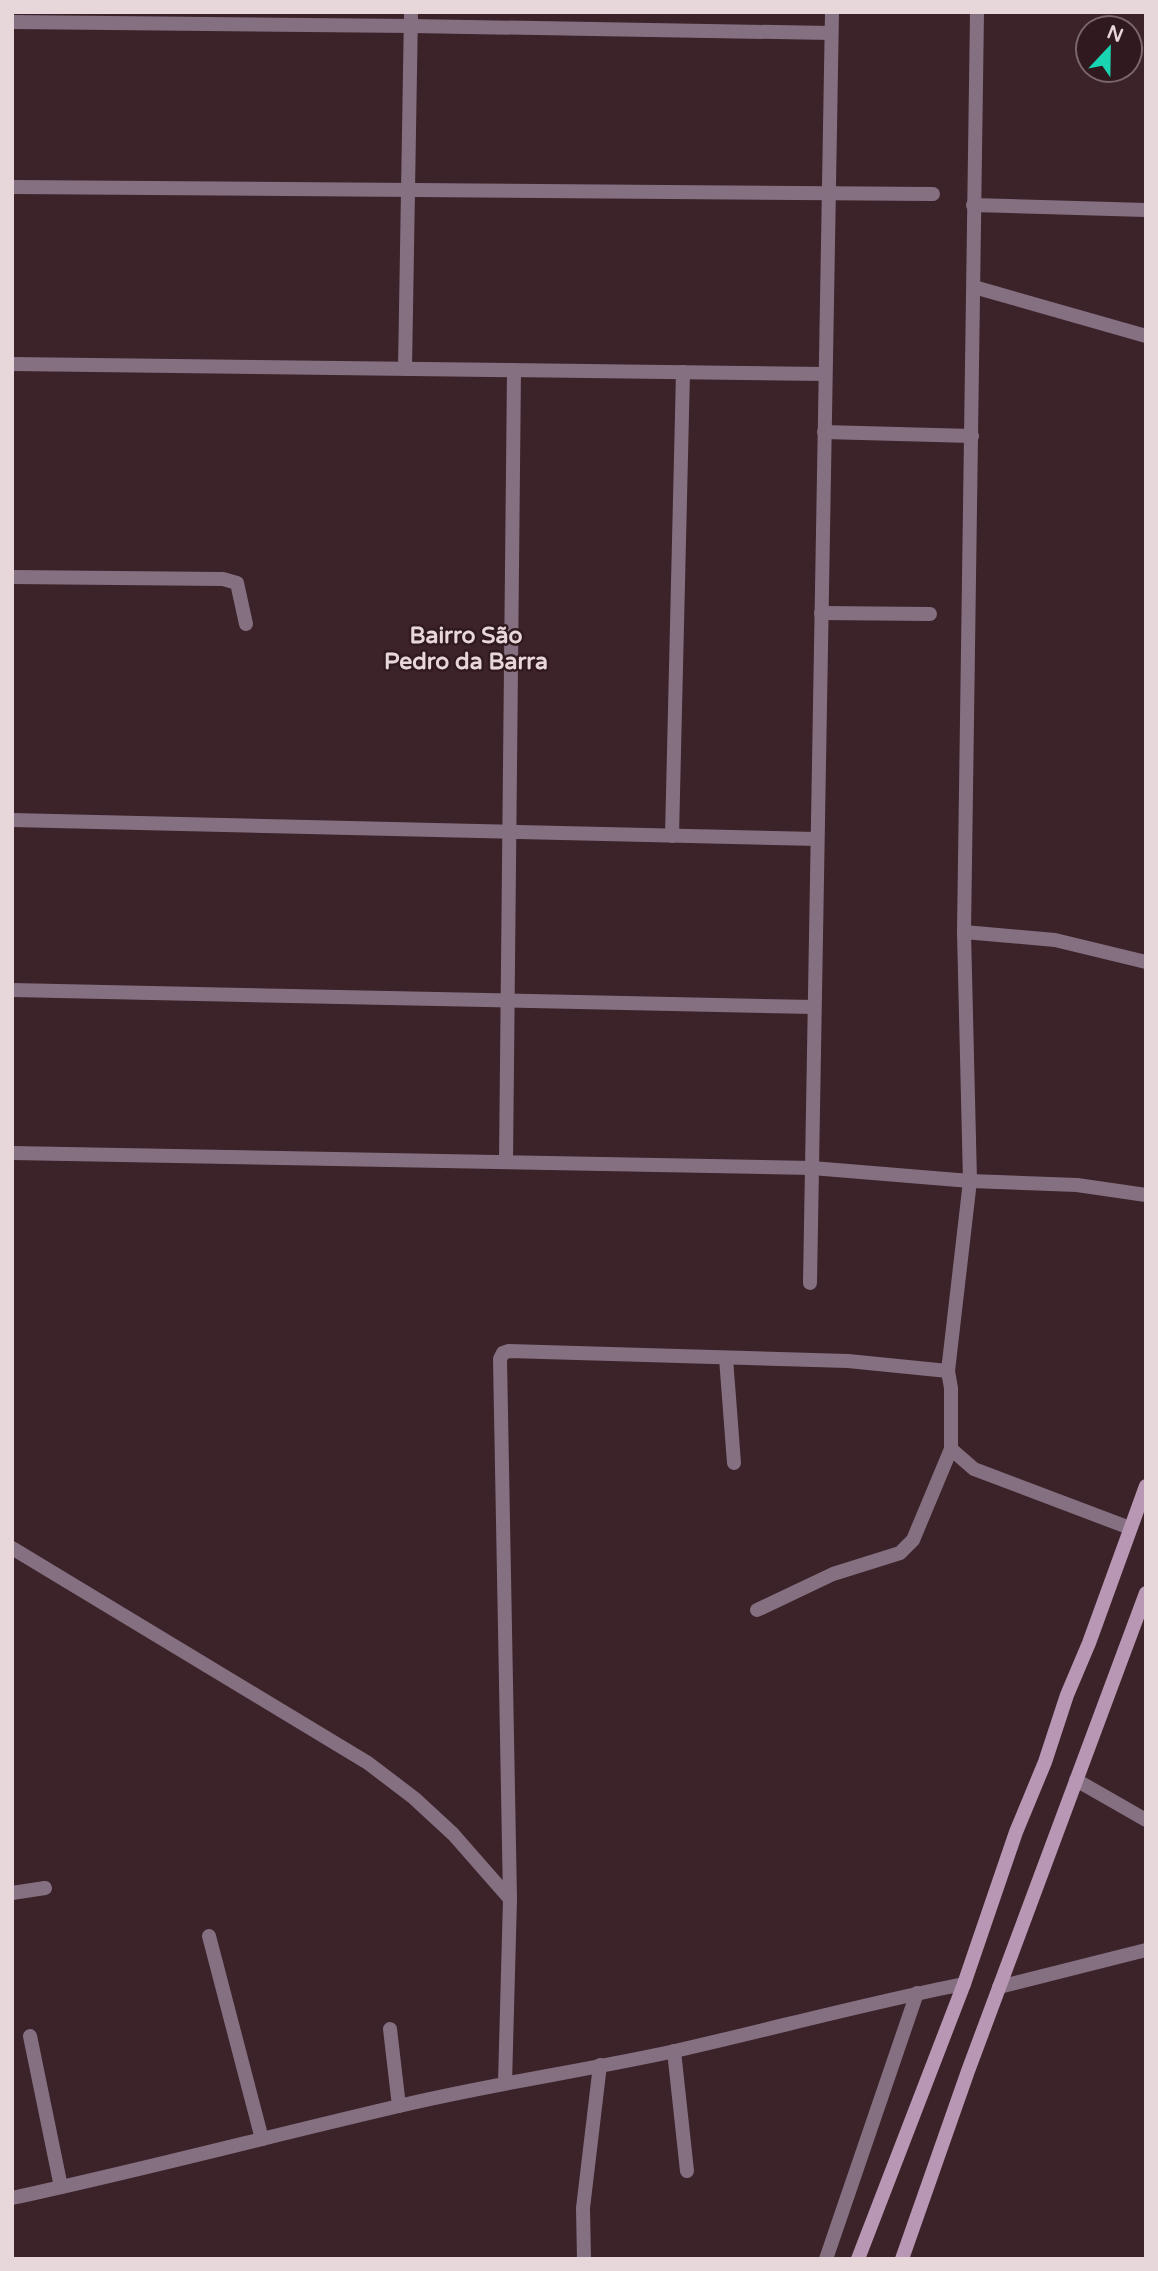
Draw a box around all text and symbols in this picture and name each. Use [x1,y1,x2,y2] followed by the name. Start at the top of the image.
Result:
[1074,14,1144,84] north arrow
[1104,21,1126,47] text: N
[384,622,548,676] district label: Bairro São Pedro da Barra

